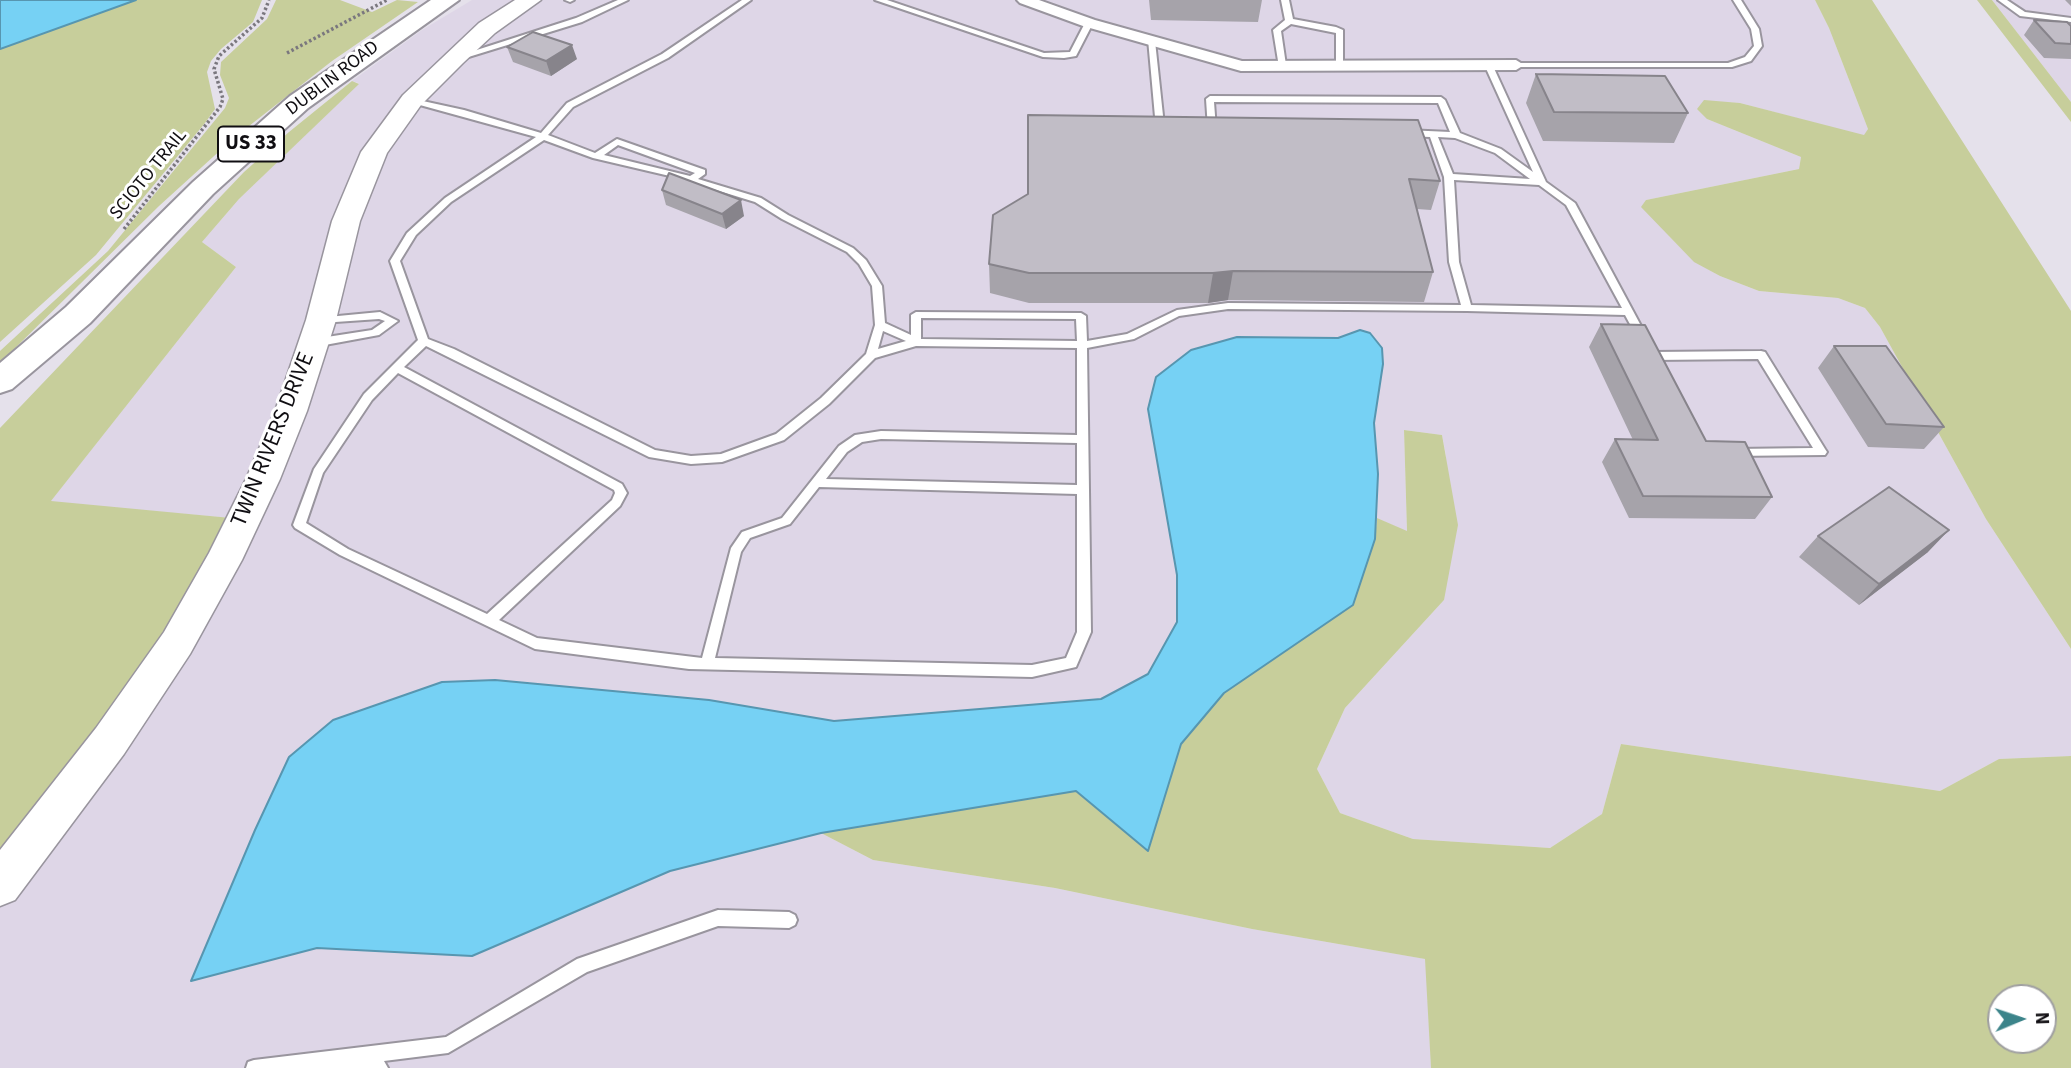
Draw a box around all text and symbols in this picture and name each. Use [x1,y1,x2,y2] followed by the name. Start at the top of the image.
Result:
[282,37,384,121] street label: DUBLIN ROAD
[106,125,192,225] street label: SCIOTO TRAIL
[218,127,284,162] road number: US 33
[226,349,322,531] street label: TWIN RIVERS DRIVE
[1987,984,2057,1054] north arrow
[2028,1012,2055,1025] text: N

